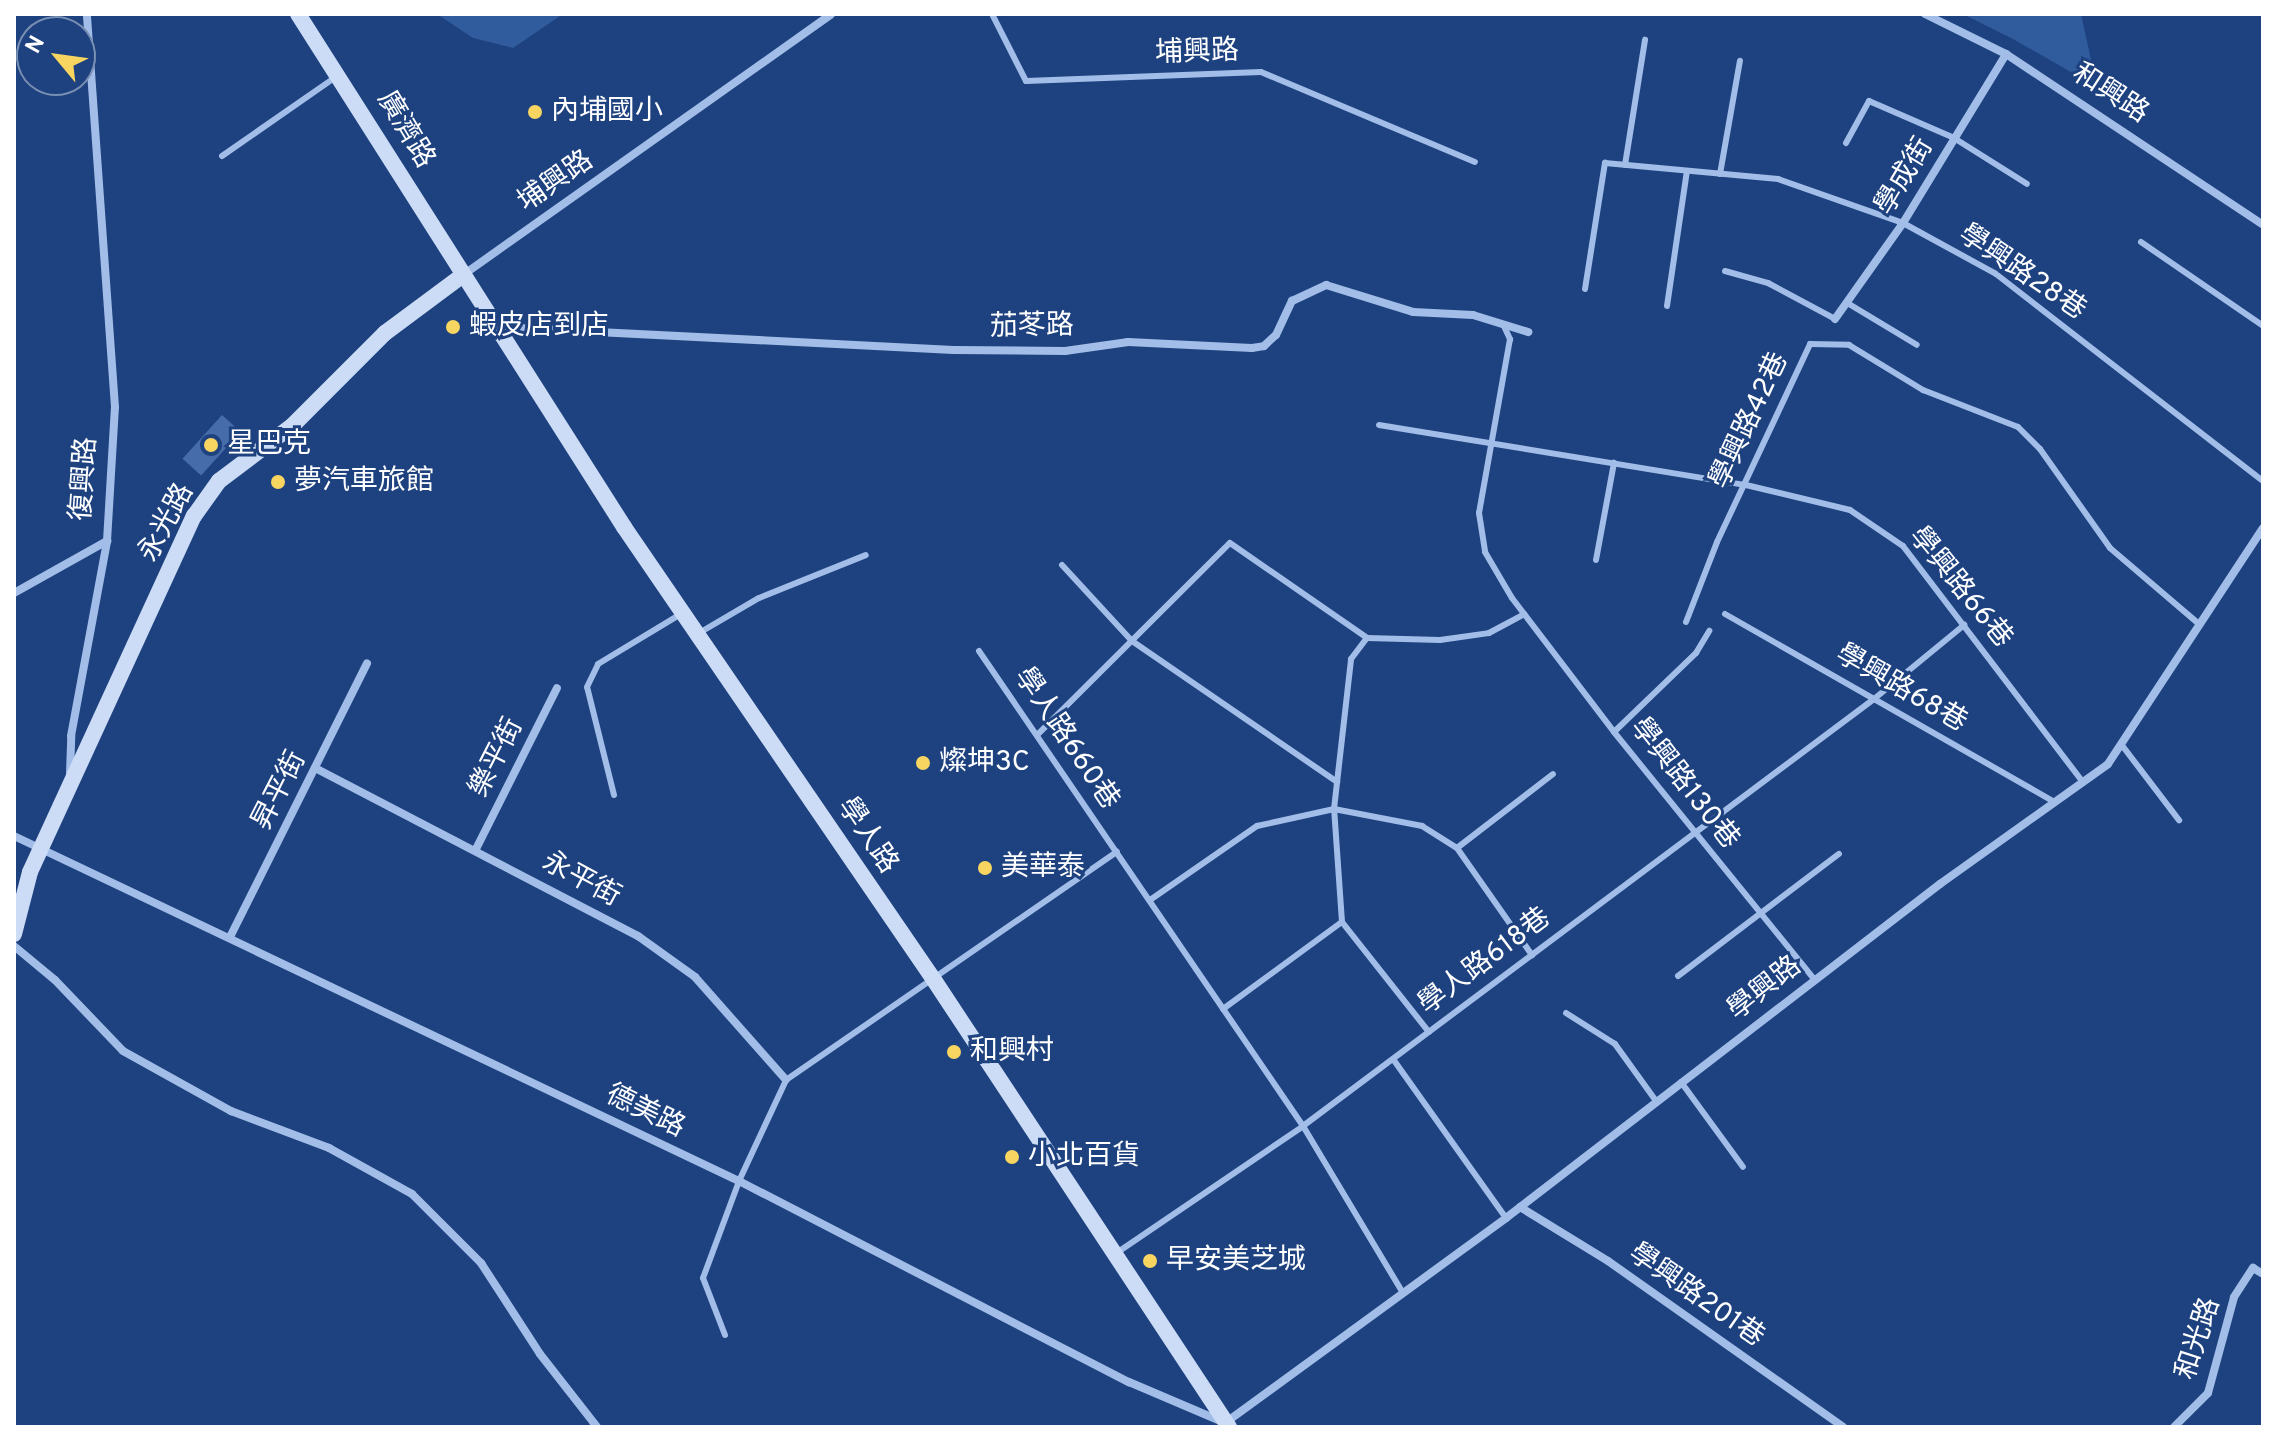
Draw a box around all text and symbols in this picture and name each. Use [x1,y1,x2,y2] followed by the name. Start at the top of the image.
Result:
[16,16,96,96] north arrow
[21,32,52,59] text: N
[1154,35,1240,71] street label: 埔興路
[2066,57,2154,131] street label: 和興路
[369,85,441,175] street label: 廣濟路
[551,95,663,129] place label: 內埔國小
[526,103,544,121] marker: 內埔國小
[1869,132,1941,222] street label: 學成街
[512,144,600,220] street label: 埔興路
[1952,218,2092,328] street label: 學興路28巷
[990,309,1074,345] street label: 茄苳路
[469,310,609,344] place label: 蝦皮店到店
[444,318,462,336] marker: 蝦皮店到店
[1704,348,1796,494] street label: 學興路42巷
[227,428,311,462] place label: 星巴克
[65,436,105,522] street label: 復興路
[202,436,220,454] marker: 星巴克
[294,465,434,499] place label: 夢汽車旅館
[269,473,287,491] marker: 夢汽車旅館
[132,478,202,568] street label: 永光路
[1901,521,2019,655] street label: 學興路66巷
[1829,638,1973,740] street label: 學興路68巷
[1006,662,1126,816] street label: 學人路660巷
[1622,712,1746,856] street label: 學興路130巷
[463,713,531,803] street label: 樂平街
[246,746,314,836] street label: 昇平街
[939,746,1030,780] place label: 燦坤3C
[914,754,932,772] marker: 燦坤3C
[830,792,904,880] street label: 學人路
[536,845,626,915] street label: 永平街
[1001,851,1085,885] place label: 美華泰
[976,859,994,877] marker: 美華泰
[1412,902,1558,1022] street label: 學人路618巷
[1722,950,1808,1028] street label: 學興路
[970,1035,1054,1069] place label: 和興村
[945,1043,963,1061] marker: 和興村
[600,1078,690,1146] street label: 德美路
[1028,1140,1140,1174] place label: 小北百貨
[1003,1148,1021,1166] marker: 小北百貨
[1622,1237,1770,1355] street label: 學興路201巷
[1166,1244,1306,1278] place label: 早安美芝城
[1141,1252,1159,1270] marker: 早安美芝城
[2170,1294,2228,1384] street label: 和光路

